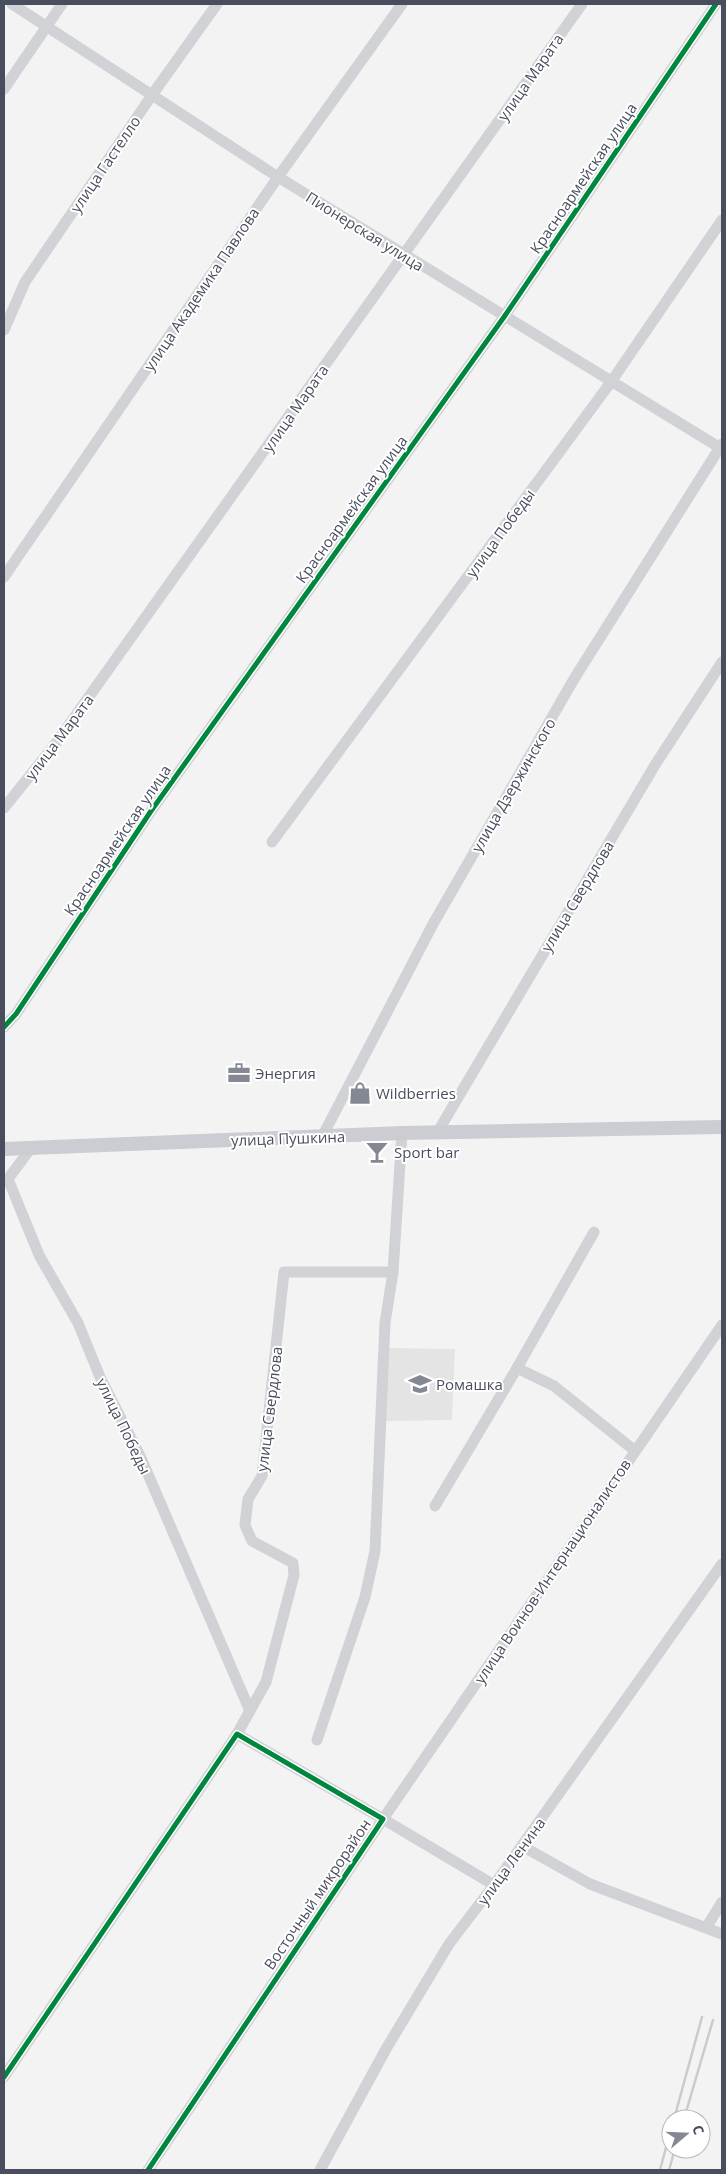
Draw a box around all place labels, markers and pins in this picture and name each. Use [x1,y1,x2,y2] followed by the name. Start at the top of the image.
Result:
[226,1060,252,1086] office icon: Энергия
[255,1063,316,1083] place label: Энергия
[347,1080,373,1106] shop icon: Wildberries
[376,1083,456,1103] place label: Wildberries
[364,1139,390,1165] bar icon: Sport bar
[394,1142,459,1162] place label: Sport bar
[407,1371,433,1397] school or university icon: Ромашка
[436,1374,503,1394] place label: Ромашка

